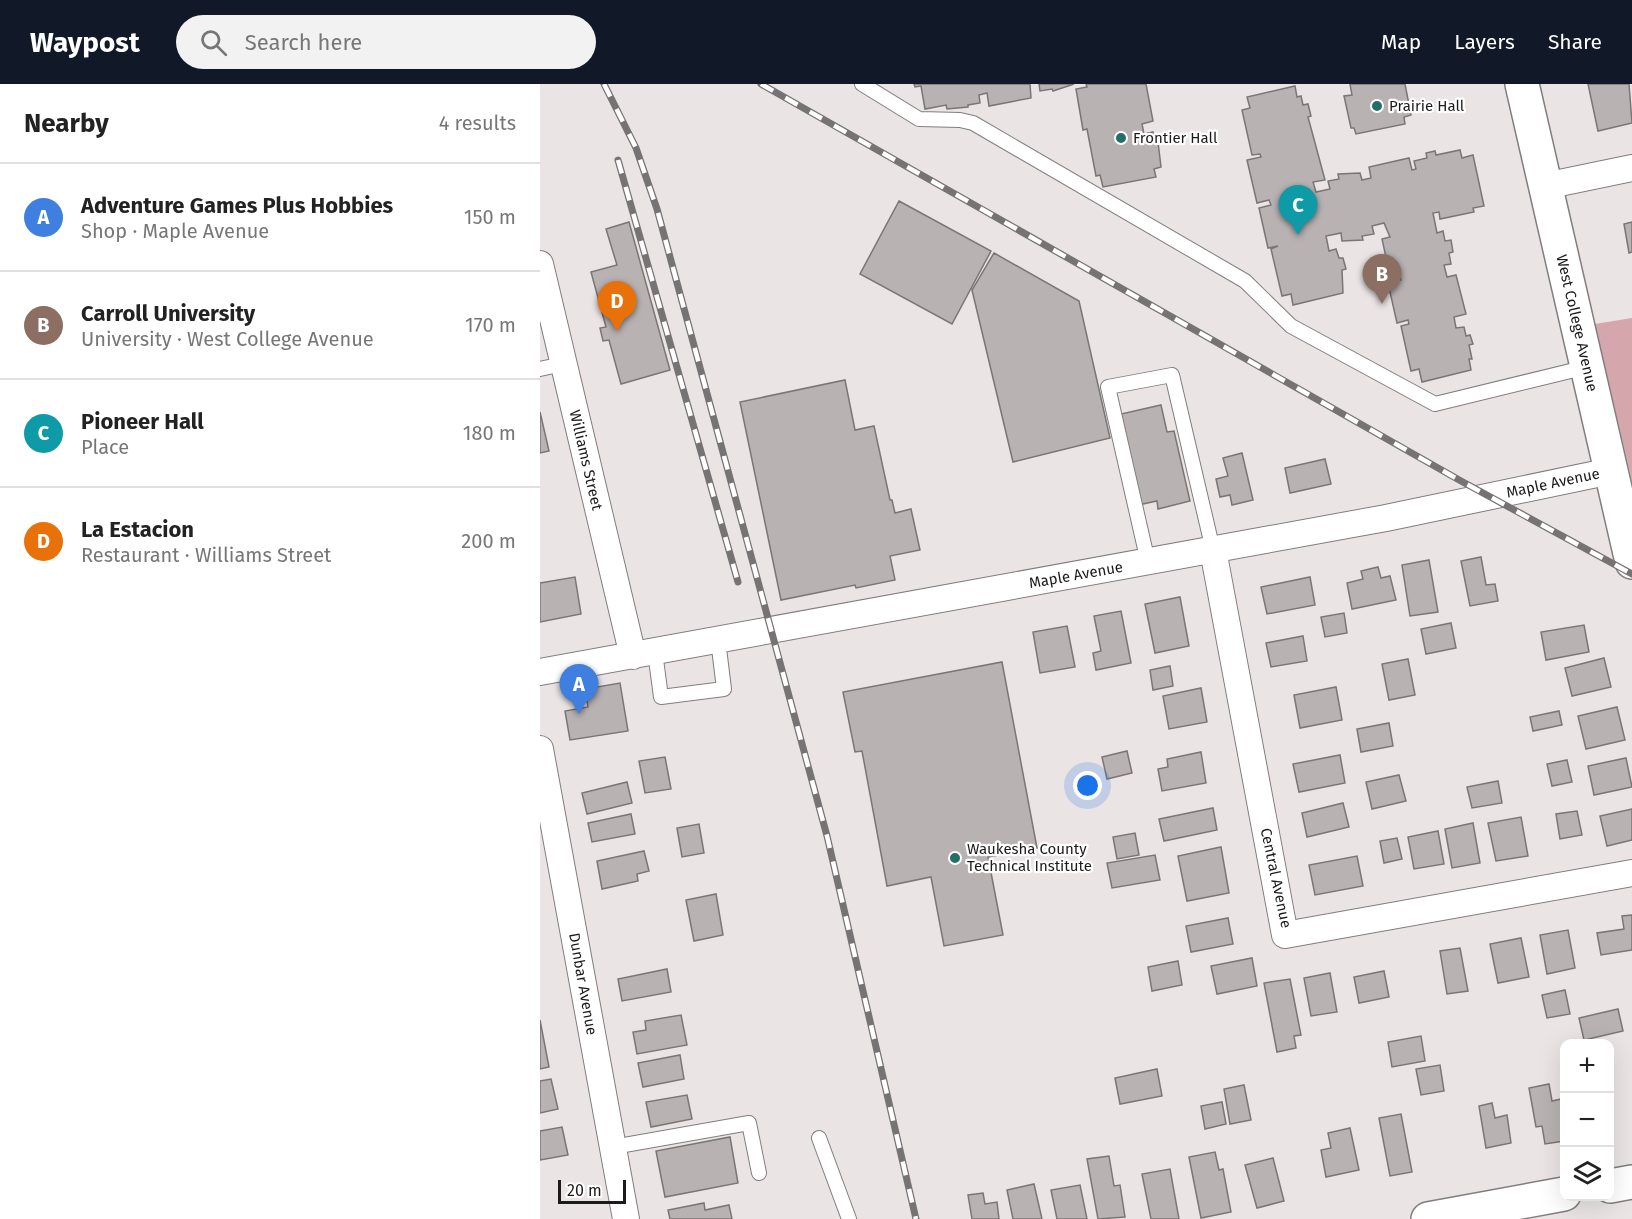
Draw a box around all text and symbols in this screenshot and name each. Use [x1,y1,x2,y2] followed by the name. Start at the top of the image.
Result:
[176,15,596,69] search box
[30,26,140,59] text: Waypost
[197,26,230,59] icon: search
[245,29,362,56] text: Search here
[1381,29,1421,55] text: Map
[1454,29,1515,55] text: Layers
[1548,29,1602,55] text: Share
[1389,97,1465,115] place label: Prairie Hall
[1370,99,1384,113] marker: Prairie Hall
[24,108,109,139] text: Nearby
[439,111,516,135] text: 4 results
[1133,129,1218,147] place label: Frontier Hall
[1114,131,1128,145] marker: Frontier Hall
[1278,186,1317,235] pin: C
[81,192,393,219] text: Adventure Games Plus Hobbies
[38,205,49,229] text: A
[464,205,516,229] text: 150 m
[81,219,269,243] text: Shop · Maple Avenue
[1552,253,1602,393] street label: West College Avenue
[1362,254,1402,304] pin: B
[598,282,637,331] pin: D
[81,300,255,327] text: Carroll University
[37,313,50,337] text: B
[465,313,516,337] text: 170 m
[81,327,374,351] text: University · West College Avenue
[81,408,204,435] text: Pioneer Hall
[566,408,606,512] street label: Williams Street
[38,421,49,445] text: C
[463,421,516,445] text: 180 m
[81,435,129,459] text: Place
[1505,464,1601,502] street label: Maple Avenue
[81,516,194,543] text: La Estacion
[37,529,50,553] text: D
[461,529,516,553] text: 200 m
[81,543,331,567] text: Restaurant · Williams Street
[1028,558,1124,592] street label: Maple Avenue
[560,664,598,714] pin: A
[1073,771,1102,800] your location
[1257,826,1295,930] street label: Central Avenue
[967,840,1092,875] place label: Waukesha County Technical Institute
[948,851,962,865] marker: Waukesha County Technical Institute
[565,931,601,1037] street label: Dunbar Avenue
[1560,1039,1614,1201] map controls
[1560,1039,1614,1093] button: +
[1560,1093,1614,1147] button: −
[1560,1147,1614,1201] button: layers
[558,1177,626,1204] scale bar
[567,1181,602,1200] text: 20 m

